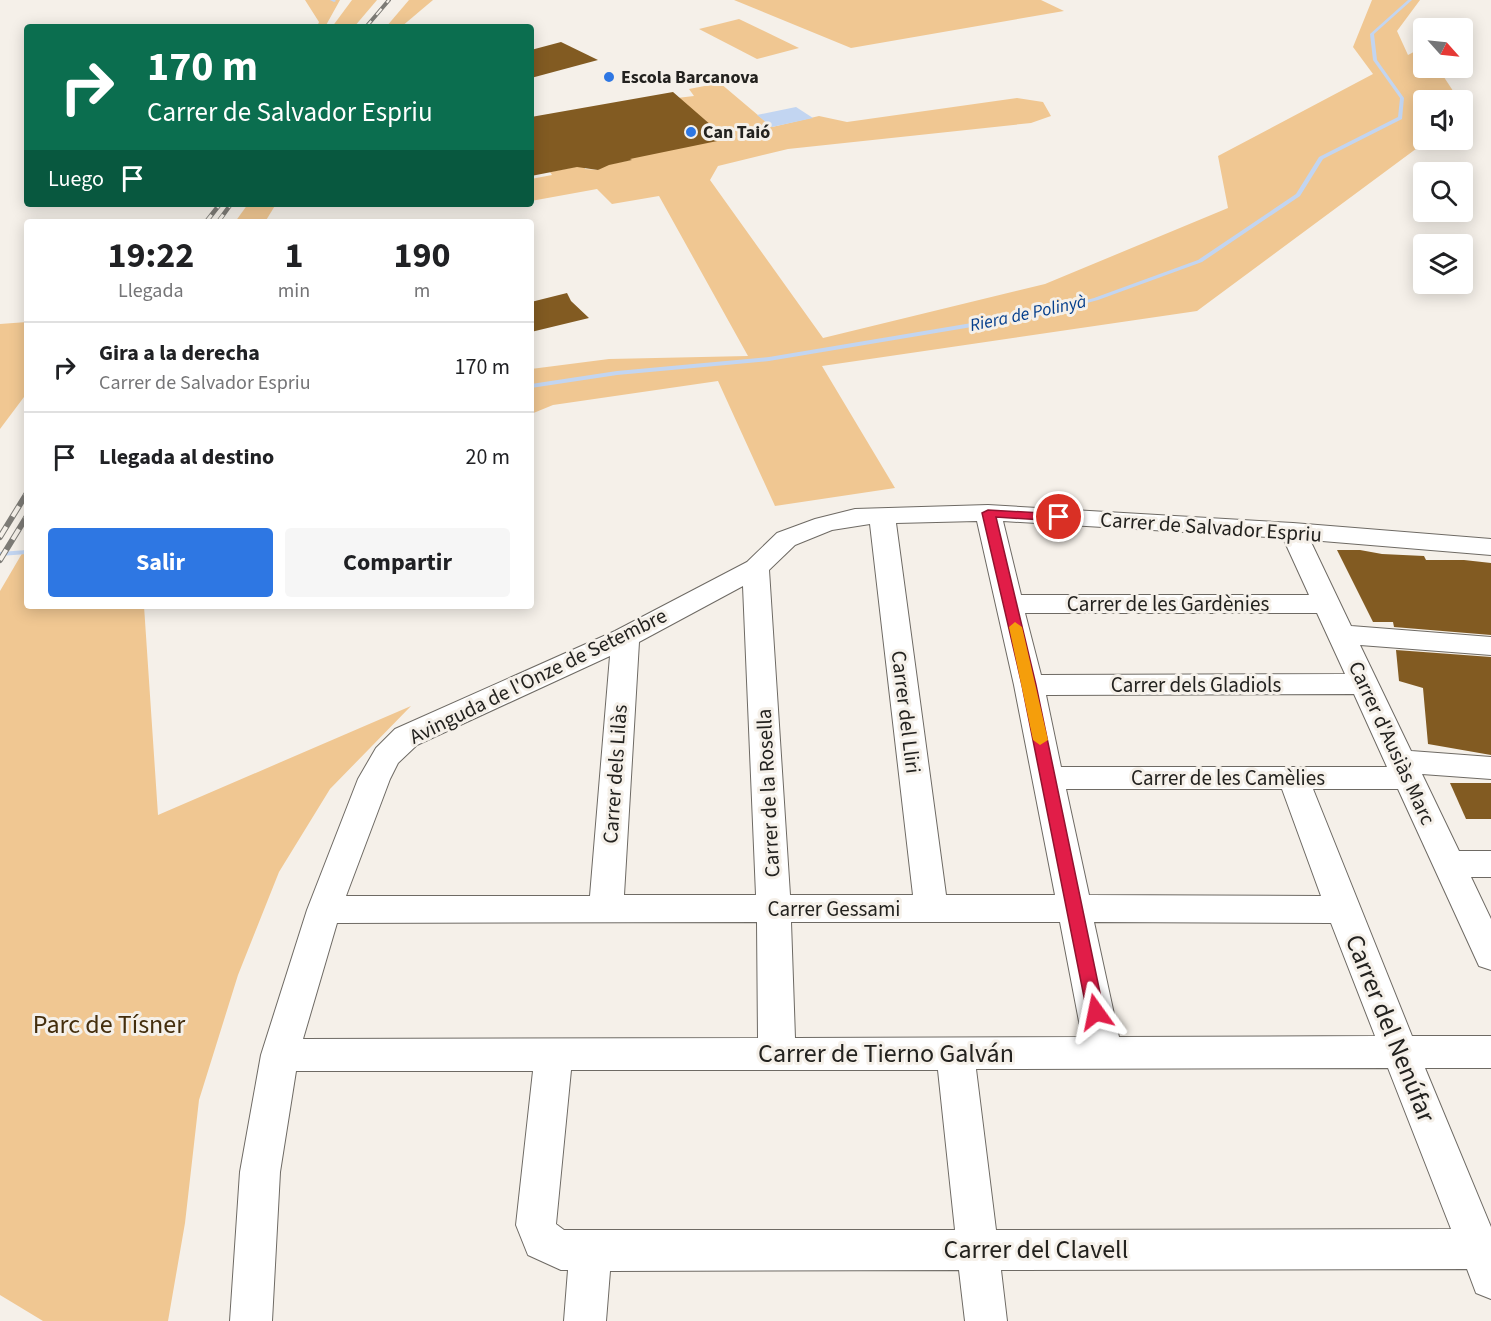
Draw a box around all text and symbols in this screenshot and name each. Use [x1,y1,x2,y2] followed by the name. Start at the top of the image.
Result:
[1413,18,1473,78] north arrow
[1413,18,1473,294] map controls
[147,37,258,97] text: 170 m
[48,48,126,126] icon: right
[621,65,759,90] place label: Escola Barcanova
[602,70,616,84] marker: Escola Barcanova
[1413,90,1473,150] button: sound
[147,93,433,132] text: Carrer de Salvador Espriu
[703,120,770,145] place label: Can Taió
[684,125,698,139] marker: Can Taió
[116,162,149,195] icon: arrive
[1413,162,1473,222] button: search
[48,163,104,195] text: Luego
[107,230,194,281] text: 19:22
[284,230,303,281] text: 1
[394,230,451,281] text: 190
[1413,234,1473,294] button: layers
[118,277,184,305] text: Llegada
[278,277,310,305] text: min
[414,277,430,305] text: m
[967,289,1089,338] water label: Riera de Polinyà
[99,337,260,369] text: Gira a la derecha
[48,351,81,384] icon: right
[455,351,510,383] text: 170 m
[99,369,311,397] text: Carrer de Salvador Espriu
[48,441,81,474] icon: arrive
[99,441,274,473] text: Llegada al destino
[465,441,510,473] text: 20 m
[1033,491,1084,542] pin
[1042,500,1075,533] icon: arrive
[1099,504,1323,550] street label: Carrer de Salvador Espriu
[48,528,273,597] button: Salir
[285,528,510,597] button: Compartir
[1067,589,1269,619] street label: Carrer de les Gardènies
[404,600,672,752] street label: Avinguda de l'Onze de Setembre
[884,649,928,775] street label: Carrer del Lliri
[1341,656,1443,830] street label: Carrer d'Ausiàs Marc
[1111,670,1281,700] street label: Carrer dels Gladiols
[595,703,635,845] street label: Carrer dels Lilàs
[749,708,787,878] street label: Carrer de la Rosella
[1131,763,1325,793] street label: Carrer de les Camèlies
[768,894,900,924] street label: Carrer Gessami
[1336,929,1445,1128] street label: Carrer del Nenúfar
[1064,980,1128,1044] position arrow
[33,1006,186,1043] park label: Parc de Tísner
[758,1035,1014,1072] street label: Carrer de Tierno Galván
[944,1231,1128,1268] street label: Carrer del Clavell

